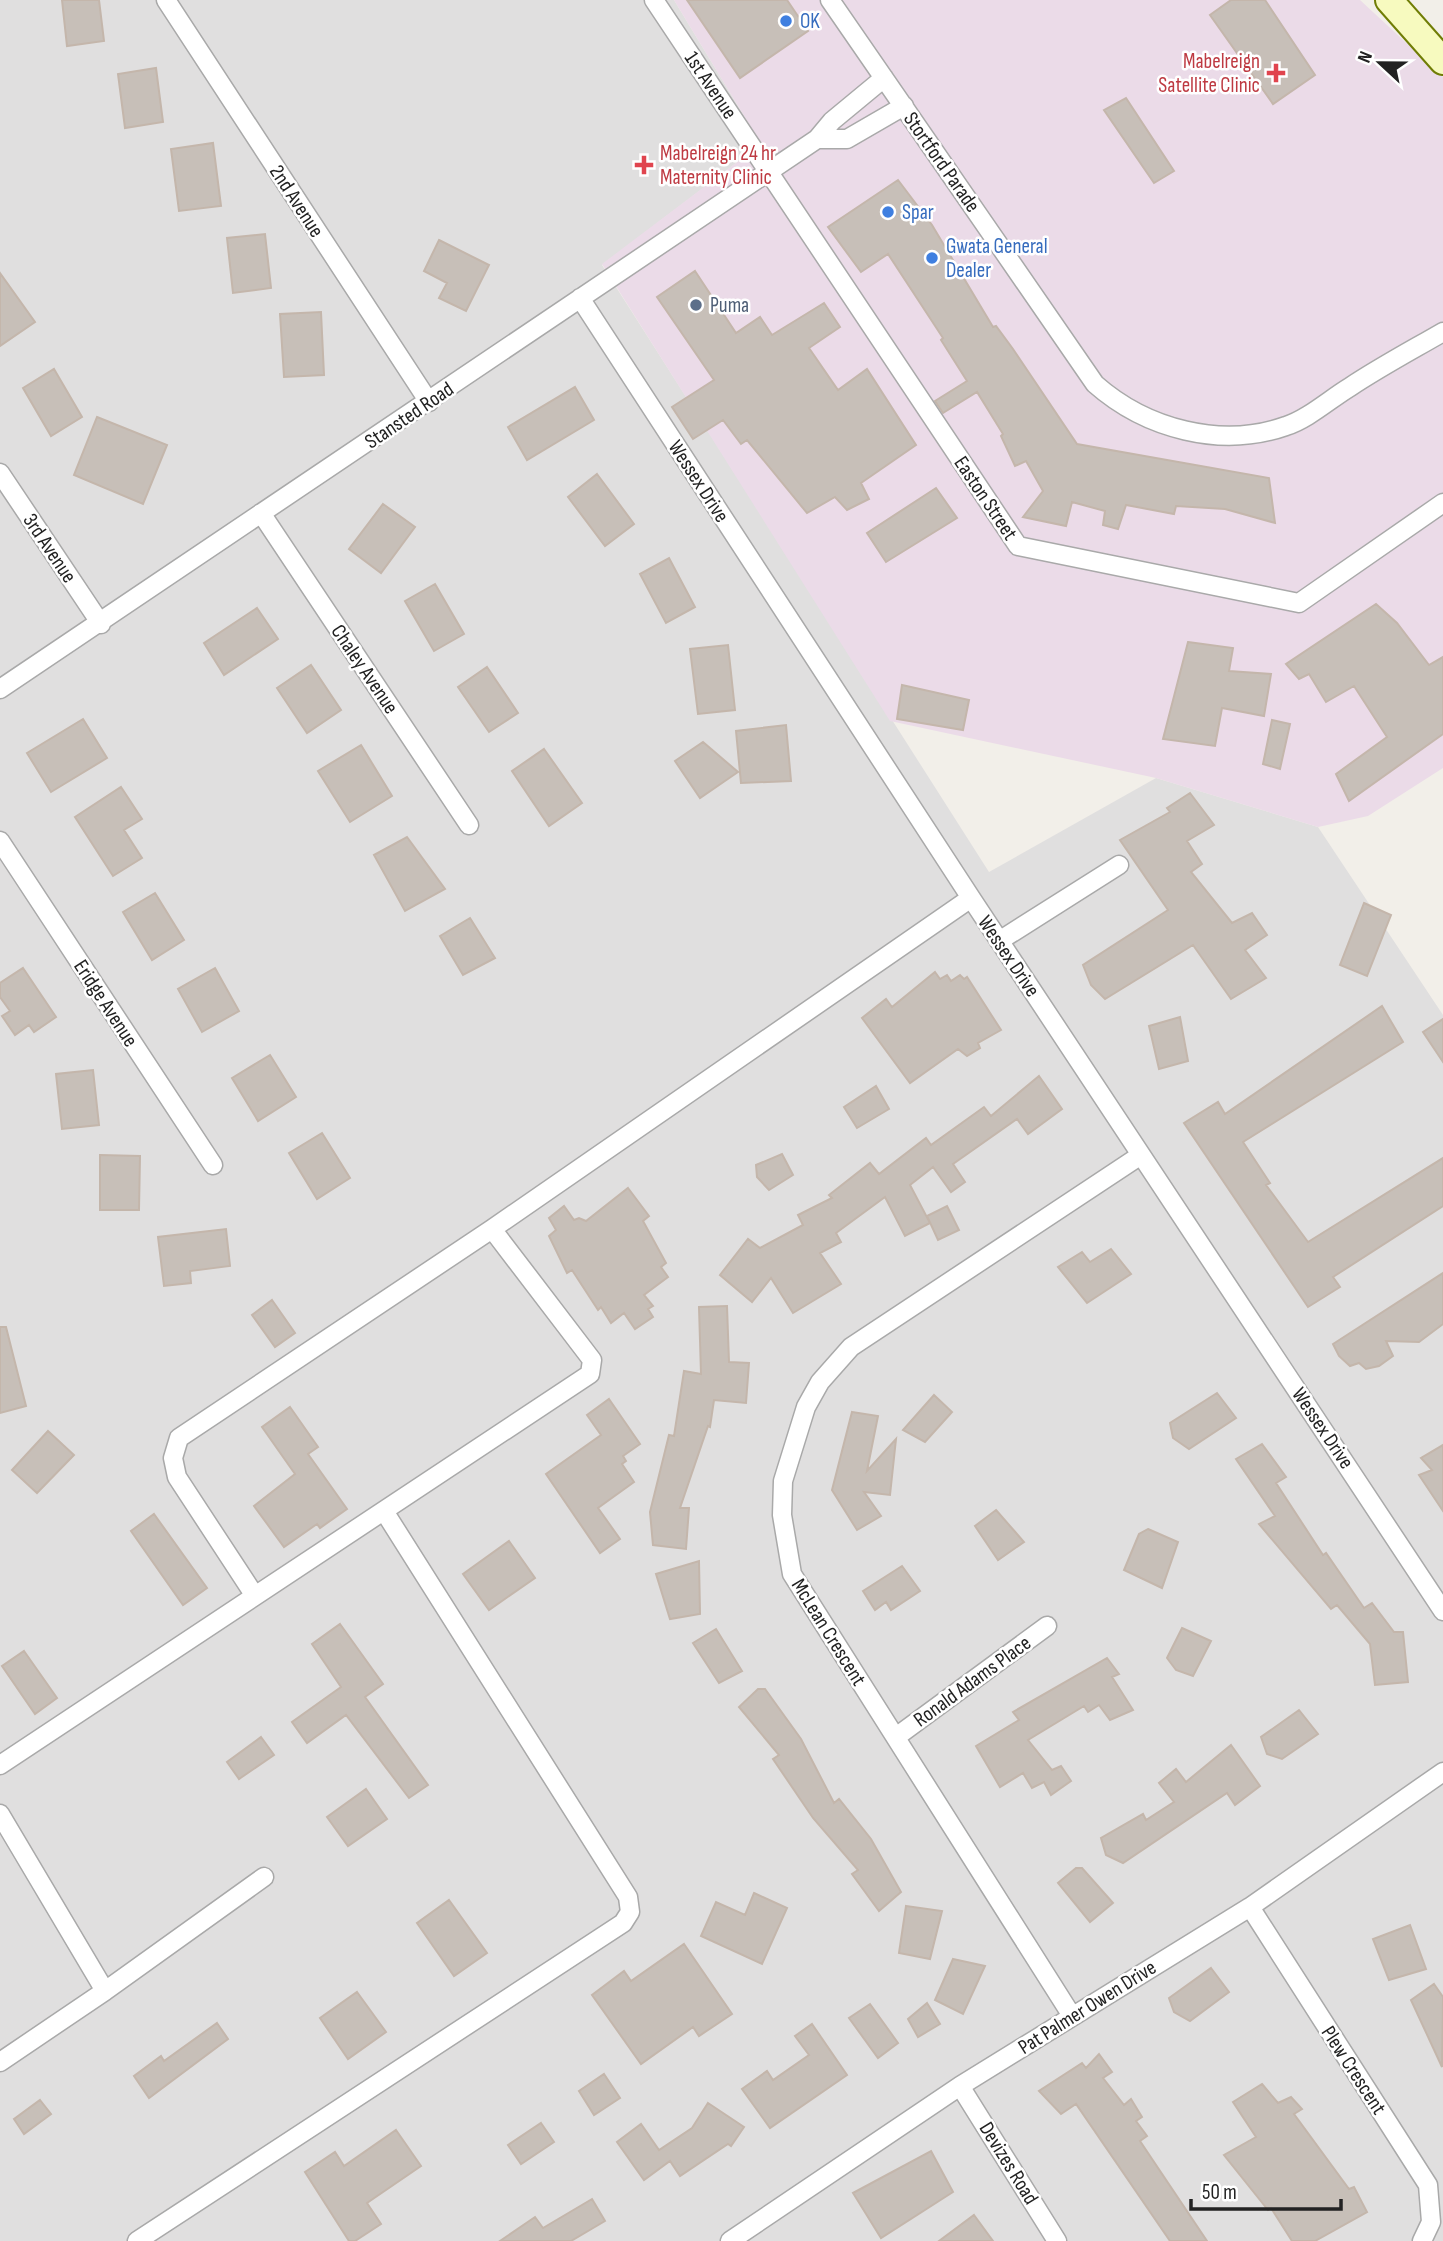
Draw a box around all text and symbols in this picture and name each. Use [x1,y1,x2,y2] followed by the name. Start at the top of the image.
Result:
[800,9,820,34] place label: OK
[778,13,794,29] marker: OK
[1345,28,1415,98] north arrow
[679,47,742,124] street label: 1st Avenue
[1353,48,1378,66] text: N
[1158,49,1260,98] place label: Mabelreign Satellite Clinic
[1266,63,1286,83] marker: Mabelreign Satellite Clinic
[898,107,985,217] street label: Stortford Parade
[660,141,776,190] place label: Mabelreign 24 hr Maternity Clinic
[634,155,654,175] marker: Mabelreign 24 hr Maternity Clinic
[264,160,329,242] street label: 2nd Avenue
[902,200,934,225] place label: Spar
[880,204,896,220] marker: Spar
[946,234,1048,283] place label: Gwata General Dealer
[924,250,940,266] marker: Gwata General Dealer
[710,293,749,318] place label: Puma
[688,297,704,313] marker: Puma
[360,377,458,454] street label: Stansted Road
[663,436,734,527] street label: Wessex Drive
[949,452,1023,545] street label: Easton Street
[17,509,82,588] street label: 3rd Avenue
[326,620,404,719] street label: Chaley Avenue
[972,911,1045,1002] street label: Wessex Drive
[68,955,143,1051] street label: Eridge Avenue
[1286,1383,1359,1474] street label: Wessex Drive
[786,1574,871,1690] street label: McLean Crescent
[909,1631,1036,1732] street label: Ronald Adams Place
[1014,1955,1161,2060] street label: Pat Palmer Owen Drive
[1316,2021,1391,2119] street label: Plew Crescent
[974,2118,1044,2209] street label: Devizes Road
[1191,2168,1342,2212] scale bar
[1202,2180,1237,2205] text: 50 m

